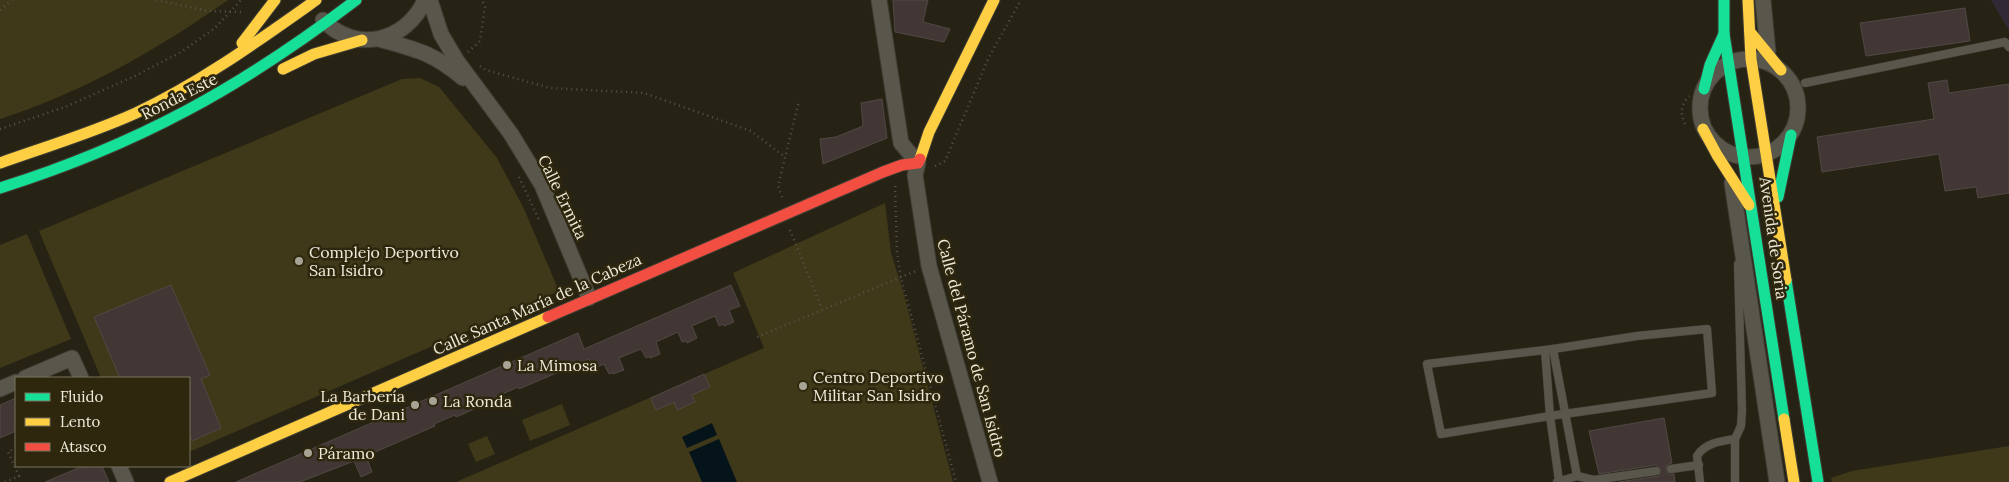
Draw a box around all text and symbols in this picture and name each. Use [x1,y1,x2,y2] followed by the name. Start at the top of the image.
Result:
[137,68,221,124] street label: Ronda Este
[534,152,592,242] street label: Calle Ermita
[1755,175,1792,300] street label: Avenida de Soria
[933,237,1011,459] street label: Calle del Páramo de San Isidro
[309,242,459,280] place label: Complejo Deportivo San Isidro
[429,249,645,359] street label: Calle Santa María de la Cabeza
[293,255,305,267] marker: Complejo Deportivo San Isidro
[517,355,598,375] place label: La Mimosa
[501,359,513,371] marker: La Mimosa
[813,367,944,405] place label: Centro Deportivo Militar San Isidro
[15,377,190,467] legend
[797,380,809,392] marker: Centro Deportivo Militar San Isidro
[320,386,405,424] place label: La Barbería de Dani
[60,387,103,406] text: Fluido
[443,391,512,411] place label: La Ronda
[427,395,439,407] marker: La Ronda
[409,399,421,411] marker: La Barbería de Dani
[60,412,101,431] text: Lento
[59,437,107,456] text: Atasco
[318,443,375,463] place label: Páramo
[302,447,314,459] marker: Páramo

